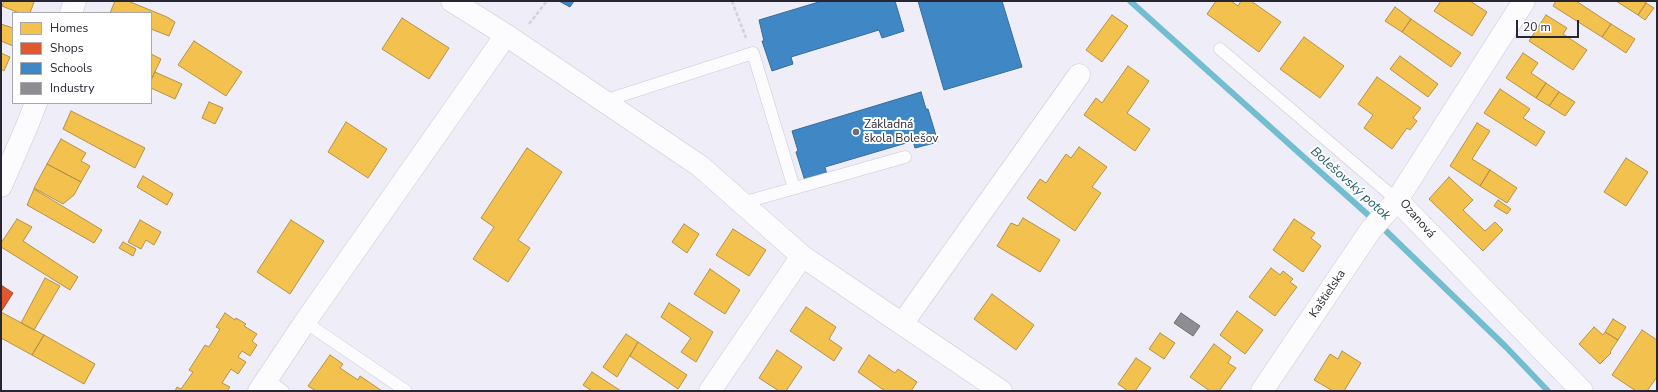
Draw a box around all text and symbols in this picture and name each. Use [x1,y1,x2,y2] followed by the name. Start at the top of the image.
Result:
[12,12,152,104] legend
[1518,12,1581,38] scale bar
[1523,19,1551,35] text: 20 m
[50,20,88,36] text: Homes
[50,40,84,56] text: Shops
[50,60,92,76] text: Schools
[50,80,94,96] text: Industry
[864,118,938,146] place label: Základná škola Bolešov
[851,127,861,137] marker: Základná škola Bolešov
[1307,144,1393,224] water label: Bolešovský potok
[1396,197,1438,241] street label: Ozanová
[1307,267,1349,321] street label: Kaštieľska

